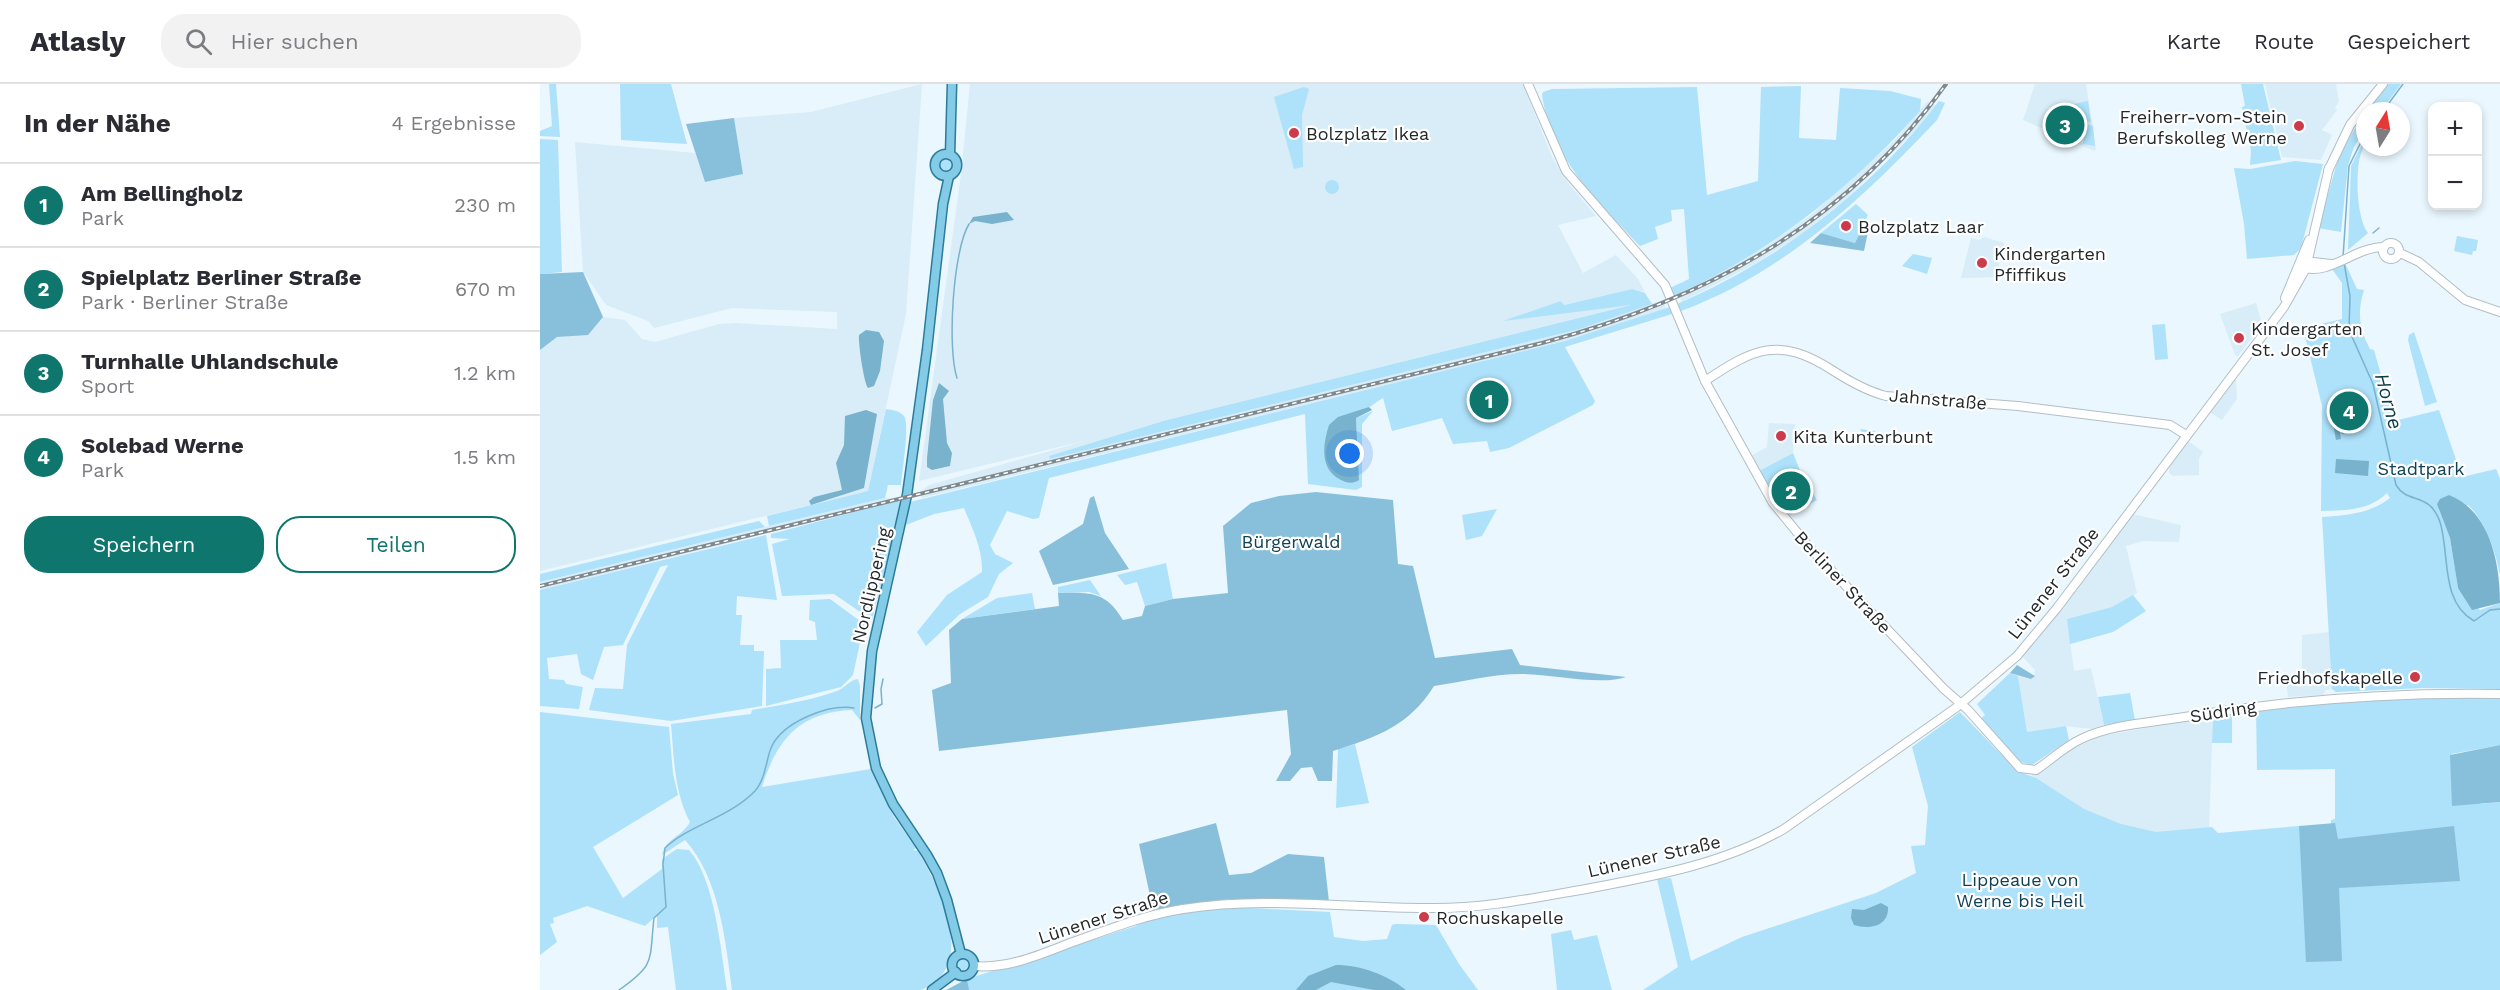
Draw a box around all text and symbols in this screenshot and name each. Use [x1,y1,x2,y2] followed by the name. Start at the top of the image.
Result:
[161,14,581,68] search box
[30,25,125,58] text: Atlasly
[182,25,215,58] icon: search
[230,29,359,54] text: Hier suchen
[2167,29,2221,54] text: Karte
[2254,29,2314,54] text: Route
[2347,29,2470,54] text: Gespeichert
[2046,102,2084,147] pin: 3
[2356,102,2410,156] north arrow
[2428,102,2482,210] map controls
[2428,102,2482,156] button: +
[2117,106,2287,148] place label: Freiherr-vom-Stein Berufskolleg Werne
[24,108,171,138] text: In der Nähe
[392,111,516,135] text: 4 Ergebnisse
[2292,119,2306,133] marker: Freiherr-vom-Stein Berufskolleg Werne
[1306,123,1429,144] place label: Bolzplatz Ikea
[1287,126,1301,140] marker: Bolzplatz Ikea
[2428,156,2482,210] button: −
[81,181,243,206] text: Am Bellingholz
[39,193,48,217] text: 1
[454,193,516,217] text: 230 m
[81,206,124,230] text: Park
[1858,216,1984,237] place label: Bolzplatz Laar
[1839,219,1853,233] marker: Bolzplatz Laar
[1994,243,2106,285] place label: Kindergarten Pfiffikus
[1975,256,1989,270] marker: Kindergarten Pfiffikus
[81,265,361,290] text: Spielplatz Berliner Straße
[38,277,49,301] text: 2
[455,277,516,301] text: 670 m
[81,290,289,314] text: Park · Berliner Straße
[2251,318,2363,360] place label: Kindergarten St. Josef
[2232,331,2246,345] marker: Kindergarten St. Josef
[81,349,339,374] text: Turnhalle Uhlandschule
[38,361,49,385] text: 3
[454,361,516,385] text: 1.2 km
[2370,370,2408,432] water label: Horne
[81,374,134,398] text: Sport
[1470,378,1508,422] pin: 1
[1888,384,1988,414] street label: Jahnstraße
[2330,388,2368,434] pin: 4
[1793,426,1933,447] place label: Kita Kunterbunt
[1774,429,1788,443] marker: Kita Kunterbunt
[81,433,244,458] text: Solebad Werne
[1335,439,1364,468] your location
[37,445,50,469] text: 4
[454,445,516,469] text: 1.5 km
[81,458,124,482] text: Park
[2377,458,2465,479] park label: Stadtpark
[1772,468,1810,514] pin: 2
[24,516,264,573] button: Speichern
[276,516,516,573] button: Teilen
[2003,523,2103,643] street label: Lünener Straße
[847,525,895,645] street label: Nordlippering
[1790,526,1896,638] street label: Berliner Straße
[1242,531,1340,552] park label: Bürgerwald
[2257,667,2403,688] place label: Friedhofskapelle
[2408,670,2422,684] marker: Friedhofskapelle
[2188,695,2258,727] street label: Südring
[1586,831,1722,881] street label: Lünener Straße
[1956,869,2084,911] park label: Lippeaue von Werne bis Heil
[1035,886,1171,948] street label: Lünener Straße
[1436,907,1564,928] place label: Rochuskapelle
[1417,910,1431,924] marker: Rochuskapelle

